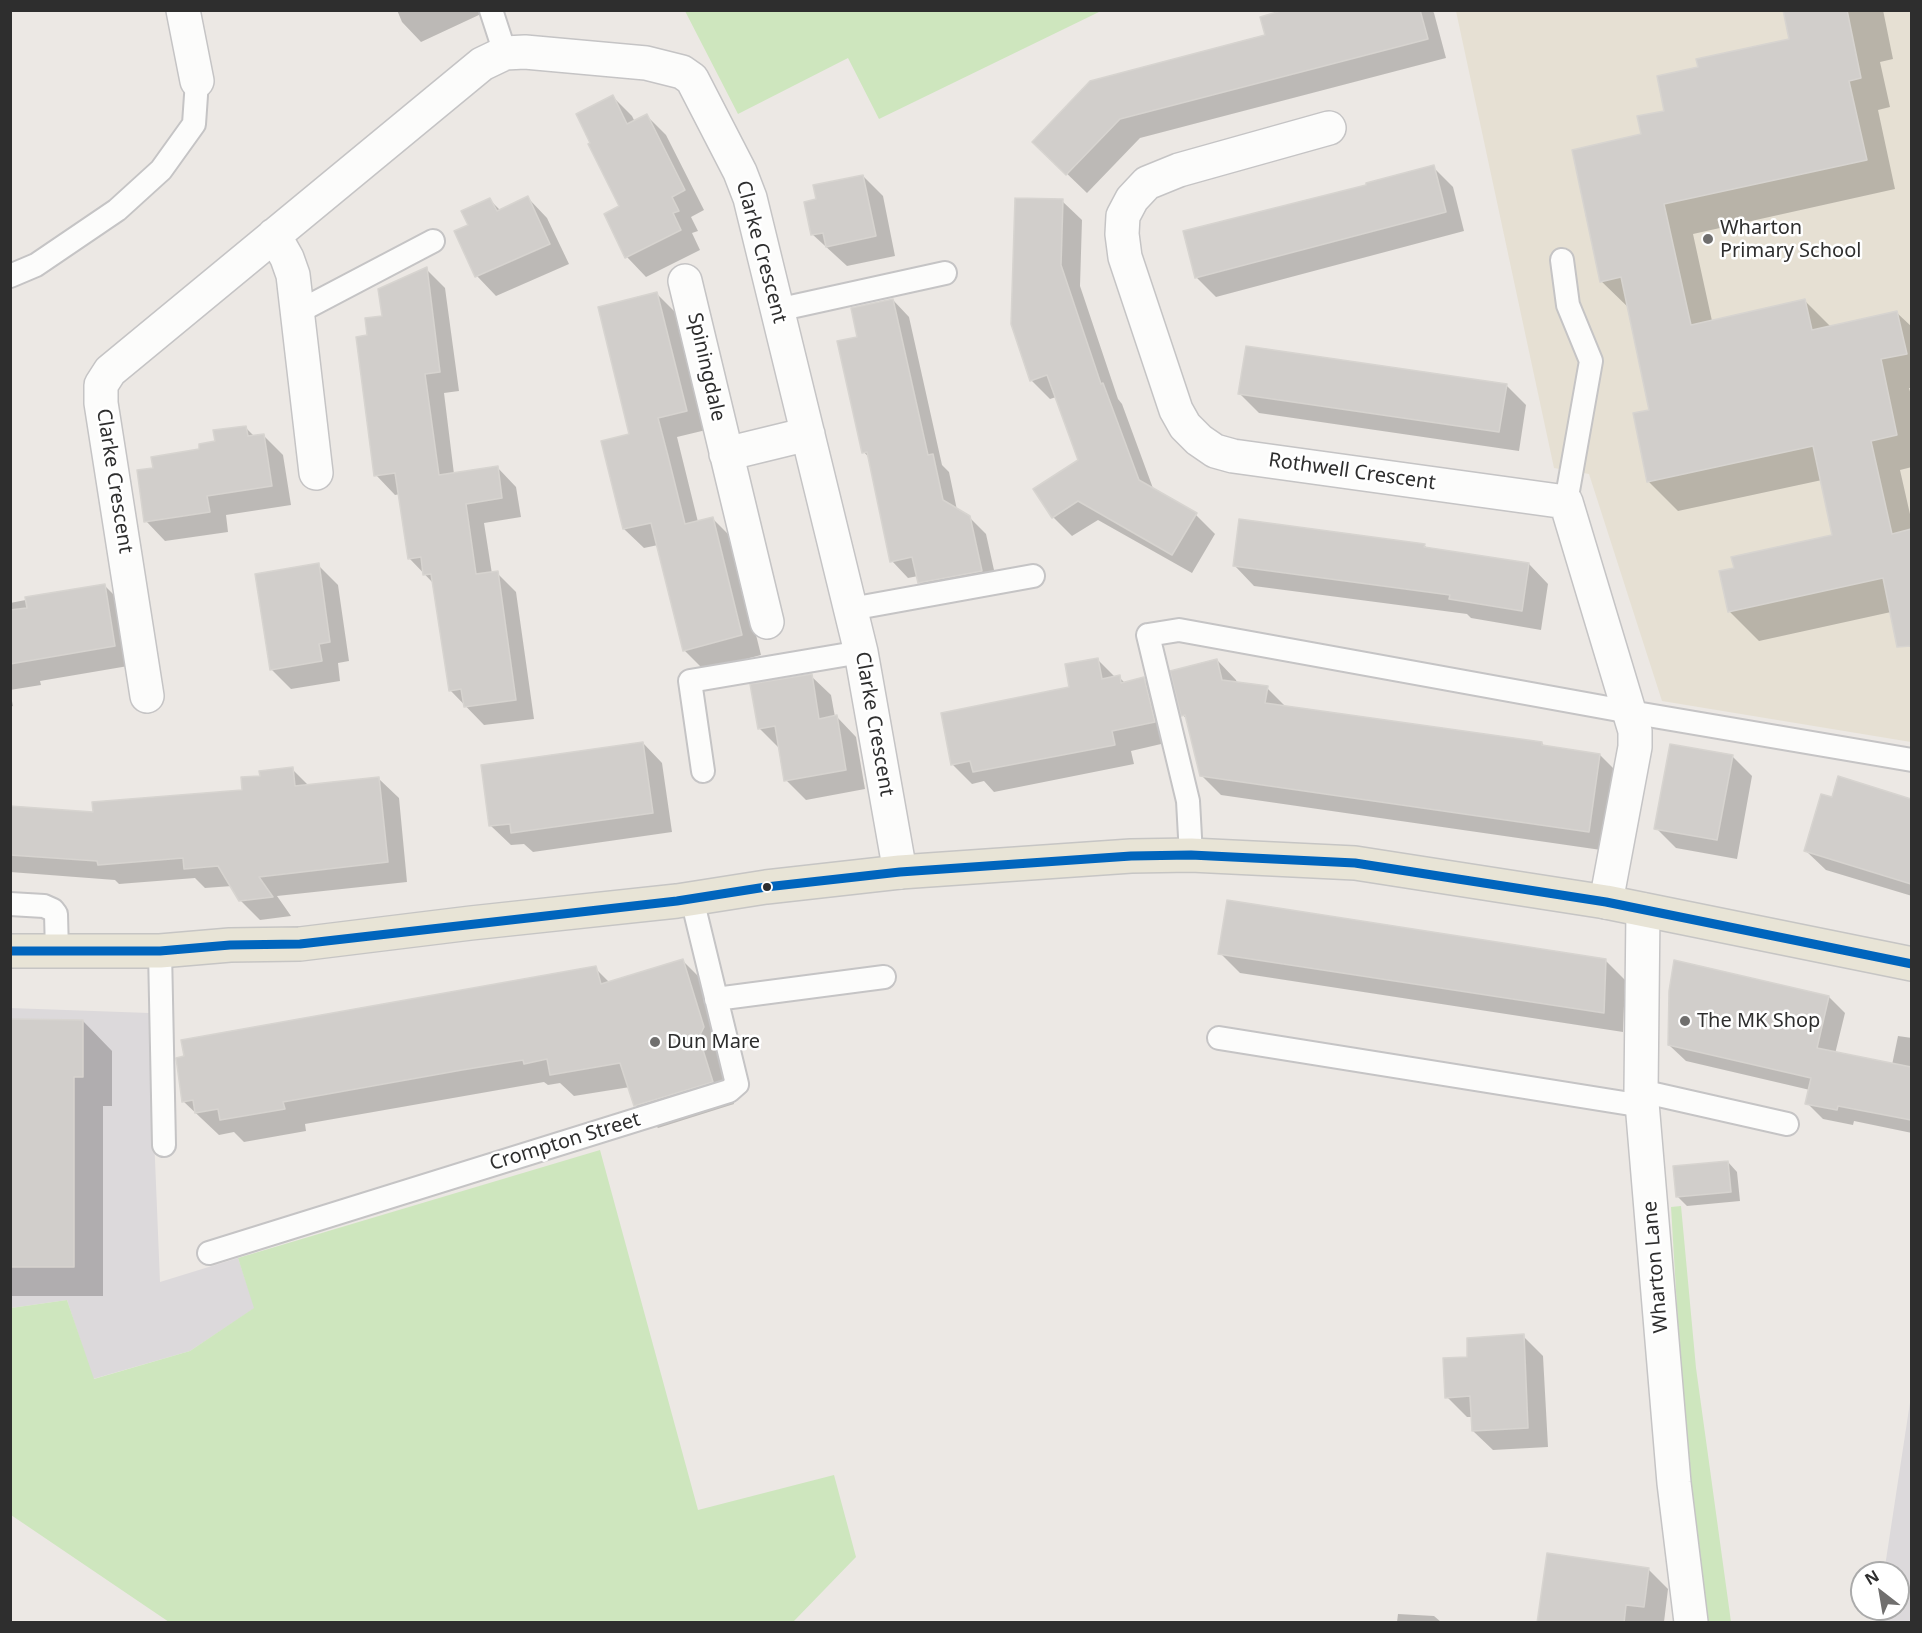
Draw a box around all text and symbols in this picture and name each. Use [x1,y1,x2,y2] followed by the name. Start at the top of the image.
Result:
[730,178,792,326] street label: Clarke Crescent
[1720,216,1861,263] place label: Wharton Primary School
[1701,232,1715,246] marker: Wharton Primary School
[682,310,730,424] street label: Spiningdale
[91,407,137,555] street label: Clarke Crescent
[1267,448,1437,496] street label: Rothwell Crescent
[849,650,899,798] street label: Clarke Crescent
[761,881,773,893] unlabelled marker
[1697,1009,1820,1033] place label: The MK Shop
[1678,1014,1692,1028] marker: The MK Shop
[667,1030,760,1054] place label: Dun Mare
[648,1035,662,1049] marker: Dun Mare
[487,1108,643,1176] street label: Crompton Street
[1638,1200,1674,1334] street label: Wharton Lane
[1850,1561,1910,1621] north arrow
[1861,1565,1883,1590] text: N

